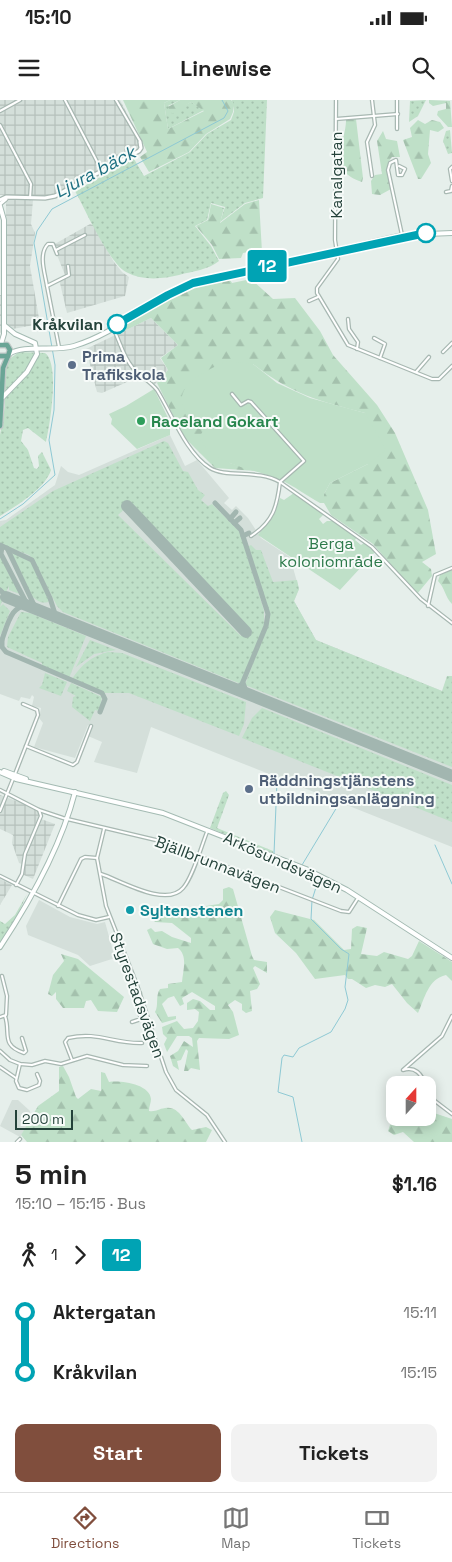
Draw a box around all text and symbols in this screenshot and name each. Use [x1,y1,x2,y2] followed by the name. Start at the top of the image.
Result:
[25,5,72,30] text: 15:10
[15,54,43,82] icon: menu
[180,54,272,82] text: Linewise
[409,54,437,82] icon: search
[326,131,347,219] street label: Kanalgatan
[50,139,141,203] water label: Ljura bäck
[416,223,436,243] unlabelled marker
[244,250,290,282] line badge: 12
[258,254,276,277] text: 12
[32,314,103,335] place label: Kråkvilan
[107,314,127,334] marker: Kråkvilan
[82,346,165,385] place label: Prima Trafikskola
[66,359,78,371] marker: Prima Trafikskola
[151,411,279,432] place label: Raceland Gokart
[135,415,147,427] marker: Raceland Gokart
[279,533,383,572] park label: Berga koloniområde
[259,770,435,809] place label: Räddningstjänstens utbildningsanläggning
[243,783,255,795] marker: Räddningstjänstens utbildningsanläggning
[220,827,345,898] street label: Arkösundsvägen
[152,831,284,898] street label: Bjällbrunnavägen
[140,900,243,921] place label: Syltenstenen
[124,904,136,916] marker: Syltenstenen
[105,930,170,1061] street label: Styrestadsvägen
[386,1076,436,1126] north arrow
[386,1076,436,1126] map controls
[15,1107,72,1130] scale bar
[22,1110,64,1128] text: 200 m
[15,1156,88,1192] text: 5 min
[392,1172,437,1197] text: $1.16
[15,1193,146,1214] text: 15:10 – 15:15 · Bus
[15,1241,43,1269] icon: walk
[66,1241,94,1269] icon: forward
[112,1243,131,1266] text: 12
[51,1244,58,1265] text: 1
[53,1300,156,1325] text: Aktergatan
[403,1302,437,1323] text: 15:11
[53,1360,137,1385] text: Kråkvilan
[400,1362,437,1383] text: 15:15
[15,1424,221,1482] button: Start
[231,1424,437,1482] button: Tickets
[51,1504,119,1552] tab: Directions
[221,1504,250,1552] tab: Map
[352,1504,401,1552] tab: Tickets

